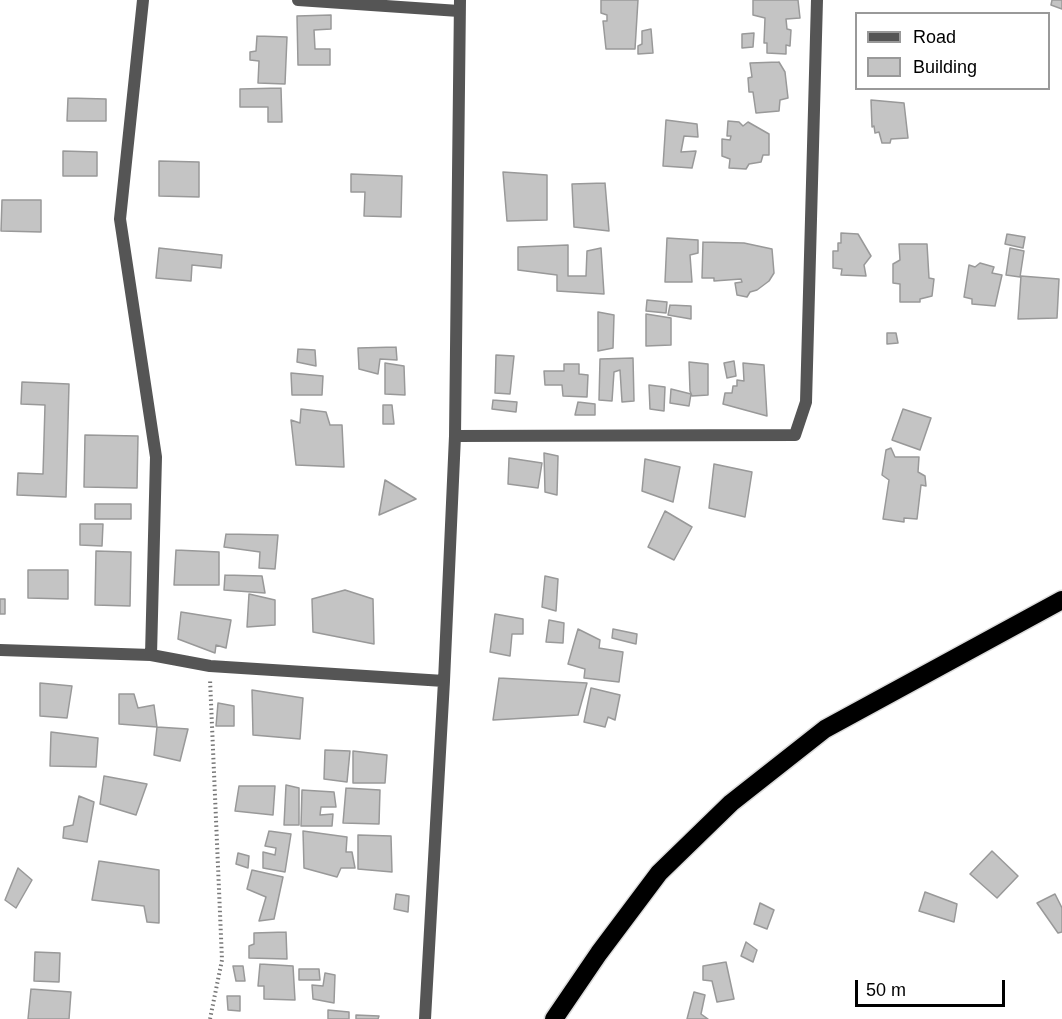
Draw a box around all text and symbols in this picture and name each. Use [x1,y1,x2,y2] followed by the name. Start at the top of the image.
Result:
[855,12,1050,90] legend
[913,27,956,47] text: Road
[913,57,977,77] text: Building
[858,968,1008,1006] scale bar
[866,980,906,1000] text: 50 m

